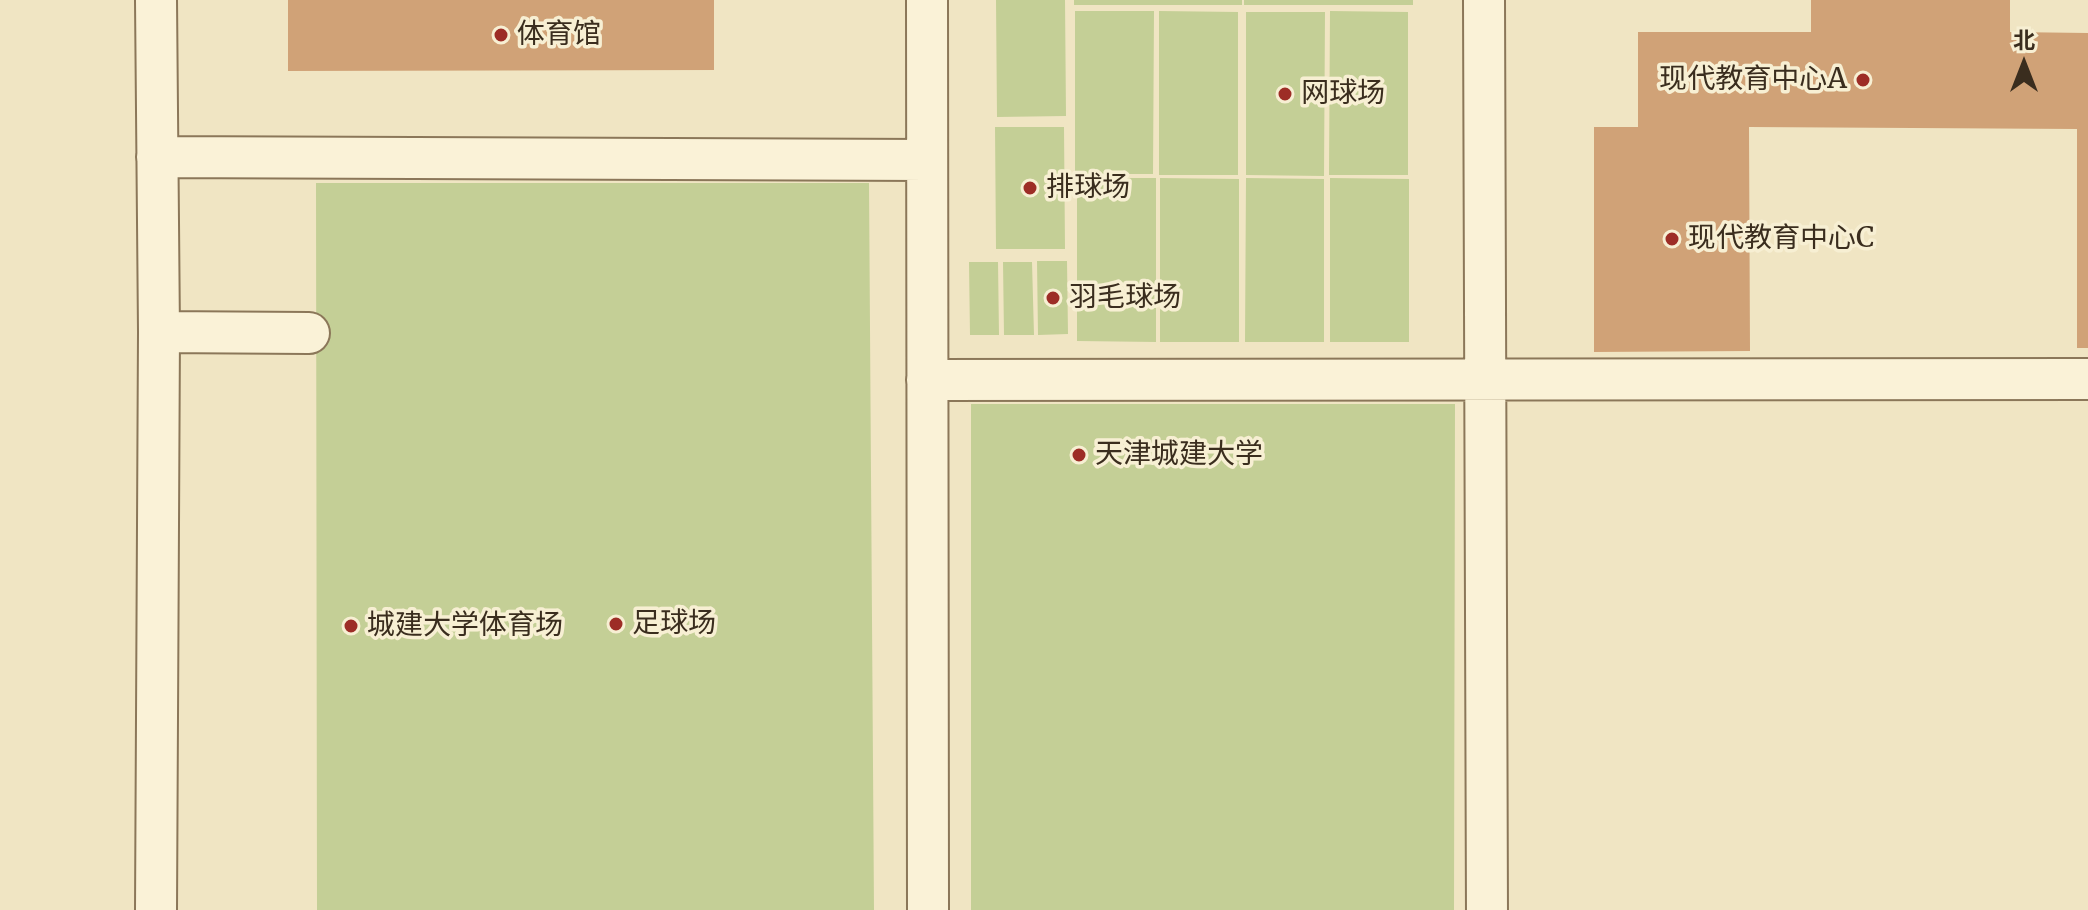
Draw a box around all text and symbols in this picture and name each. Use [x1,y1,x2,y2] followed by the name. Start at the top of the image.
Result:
[517,18,601,52] place label: 体育馆
[1984,24,2064,104] north arrow
[492,26,510,44] marker: 体育馆
[2013,26,2035,54] text: 北
[1659,63,1847,97] place label: 现代教育中心A
[1854,71,1872,89] marker: 现代教育中心A
[1301,77,1385,111] place label: 网球场
[1276,85,1294,103] marker: 网球场
[1046,171,1130,205] place label: 排球场
[1021,179,1039,197] marker: 排球场
[1688,222,1874,256] place label: 现代教育中心C
[1663,230,1681,248] marker: 现代教育中心C
[1069,281,1181,315] place label: 羽毛球场
[1044,289,1062,307] marker: 羽毛球场
[1095,438,1263,472] place label: 天津城建大学
[1070,446,1088,464] marker: 天津城建大学
[632,607,716,641] place label: 足球场
[367,609,563,643] place label: 城建大学体育场
[607,615,625,633] marker: 足球场
[342,617,360,635] marker: 城建大学体育场

